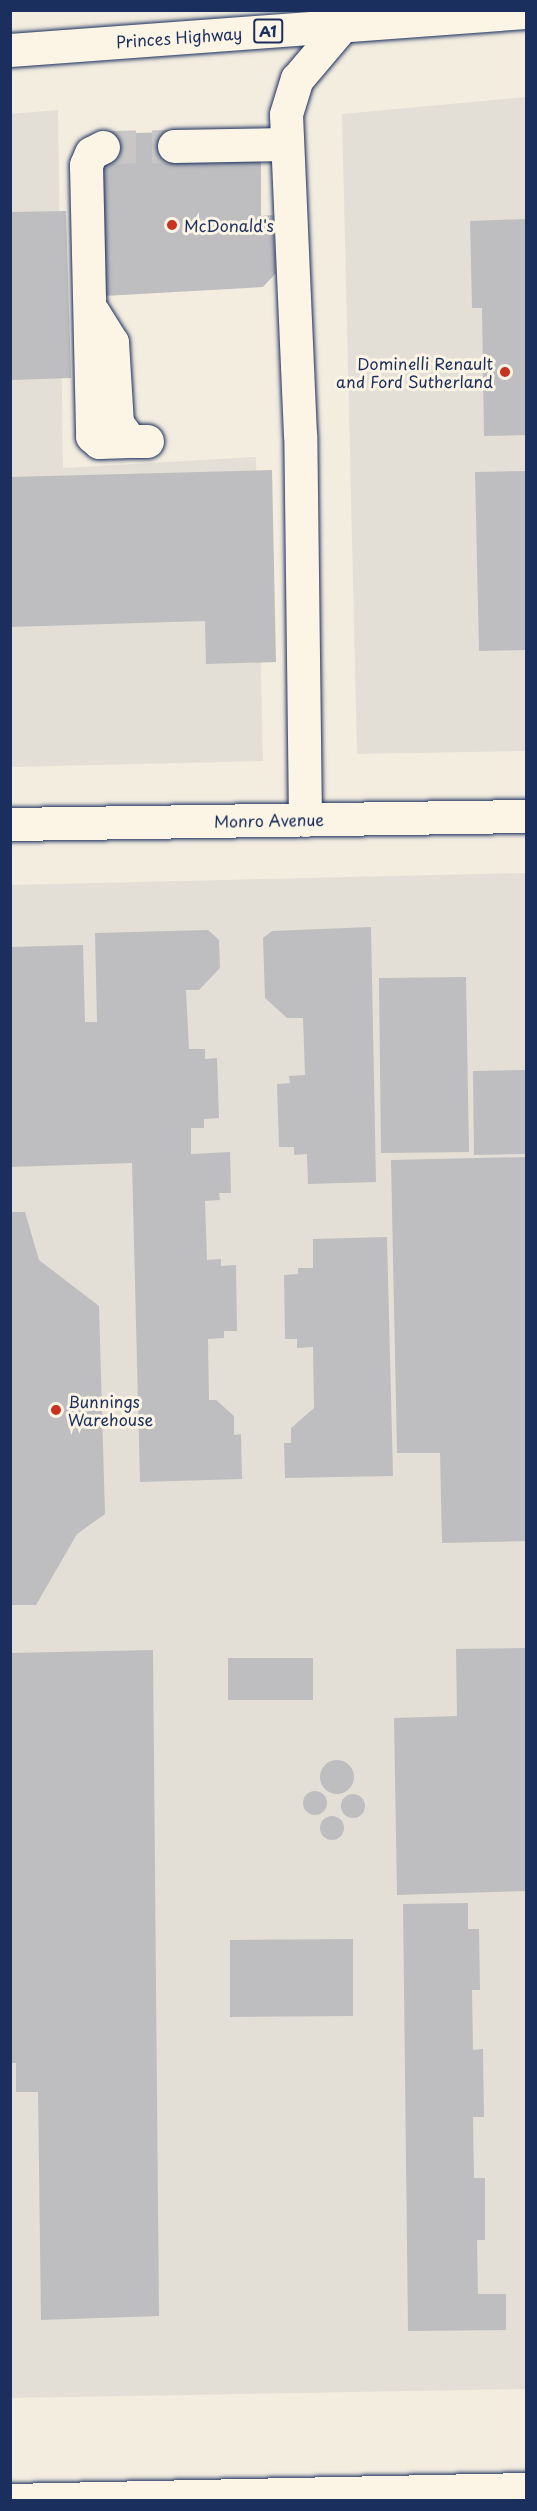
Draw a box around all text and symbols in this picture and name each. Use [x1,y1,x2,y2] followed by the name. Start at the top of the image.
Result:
[253,19,283,43] road number: A1
[115,23,243,51] street label: Princes Highway
[184,215,274,235] place label: McDonald's
[165,218,179,232] marker: McDonald's
[334,353,493,391] place label: Dominelli Renault and Ford Sutherland
[498,365,512,379] marker: Dominelli Renault and Ford Sutherland
[214,809,324,831] street label: Monro Avenue
[68,1391,153,1429] place label: Bunnings Warehouse
[49,1403,63,1417] marker: Bunnings Warehouse

